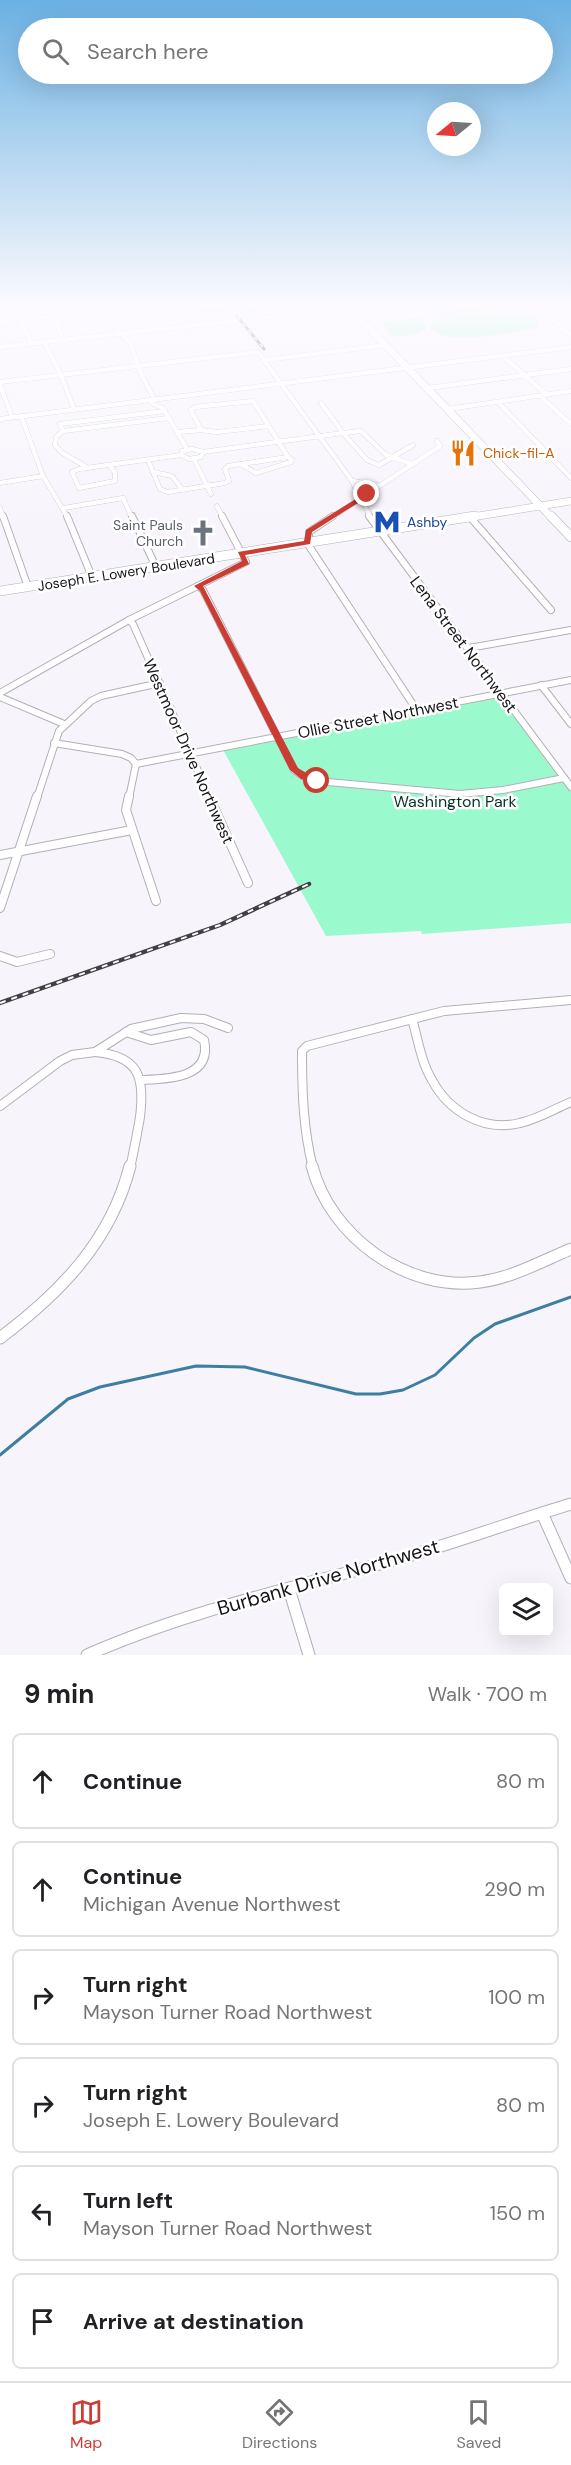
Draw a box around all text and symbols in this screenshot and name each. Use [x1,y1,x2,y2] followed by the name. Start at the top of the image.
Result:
[18,18,553,84] search box
[39,35,72,68] icon: search
[87,37,208,66] text: Search here
[427,102,481,156] north arrow
[448,438,478,468] restaurant icon: Chick-fil-A
[483,444,555,462] place label: Chick-fil-A
[353,480,379,506] route end
[372,507,402,537] metro station icon: Ashby
[407,513,448,531] place label: Ashby
[113,516,183,550] place label: Saint Pauls Church
[188,518,218,548] church icon: Saint Pauls Church
[36,549,216,595] street label: Joseph E. Lowery Boulevard
[405,572,522,717] street label: Lena Street Northwest
[138,656,239,847] street label: Westmoor Drive Northwest
[296,692,460,743] street label: Ollie Street Northwest
[303,767,329,793] route start
[393,791,517,812] park label: Washington Park
[214,1533,442,1621] street label: Burbank Drive Northwest
[499,1583,553,1637] map controls
[499,1583,553,1637] button: layers
[24,1677,94,1711] text: 9 min
[428,1681,547,1707] text: Walk · 700 m
[26,1765,59,1798] icon: ahead
[83,1767,182,1796] text: Continue
[496,1768,545,1794] text: 80 m
[83,1862,182,1891] text: Continue
[26,1873,59,1906] icon: ahead
[484,1876,545,1902] text: 290 m
[83,1891,341,1917] text: Michigan Avenue Northwest
[83,1970,188,1999] text: Turn right
[26,1981,59,2014] icon: right
[488,1984,545,2010] text: 100 m
[83,1999,372,2025] text: Mayson Turner Road Northwest
[83,2078,188,2107] text: Turn right
[26,2089,59,2122] icon: right
[496,2092,545,2118] text: 80 m
[83,2107,339,2133] text: Joseph E. Lowery Boulevard
[83,2186,173,2215] text: Turn left
[26,2197,59,2230] icon: left
[490,2200,545,2226] text: 150 m
[83,2215,372,2241] text: Mayson Turner Road Northwest
[26,2305,59,2338] icon: arrive
[83,2307,304,2336] text: Arrive at destination
[70,2396,103,2453] tab: Map
[242,2396,317,2453] tab: Directions
[457,2396,501,2453] tab: Saved

